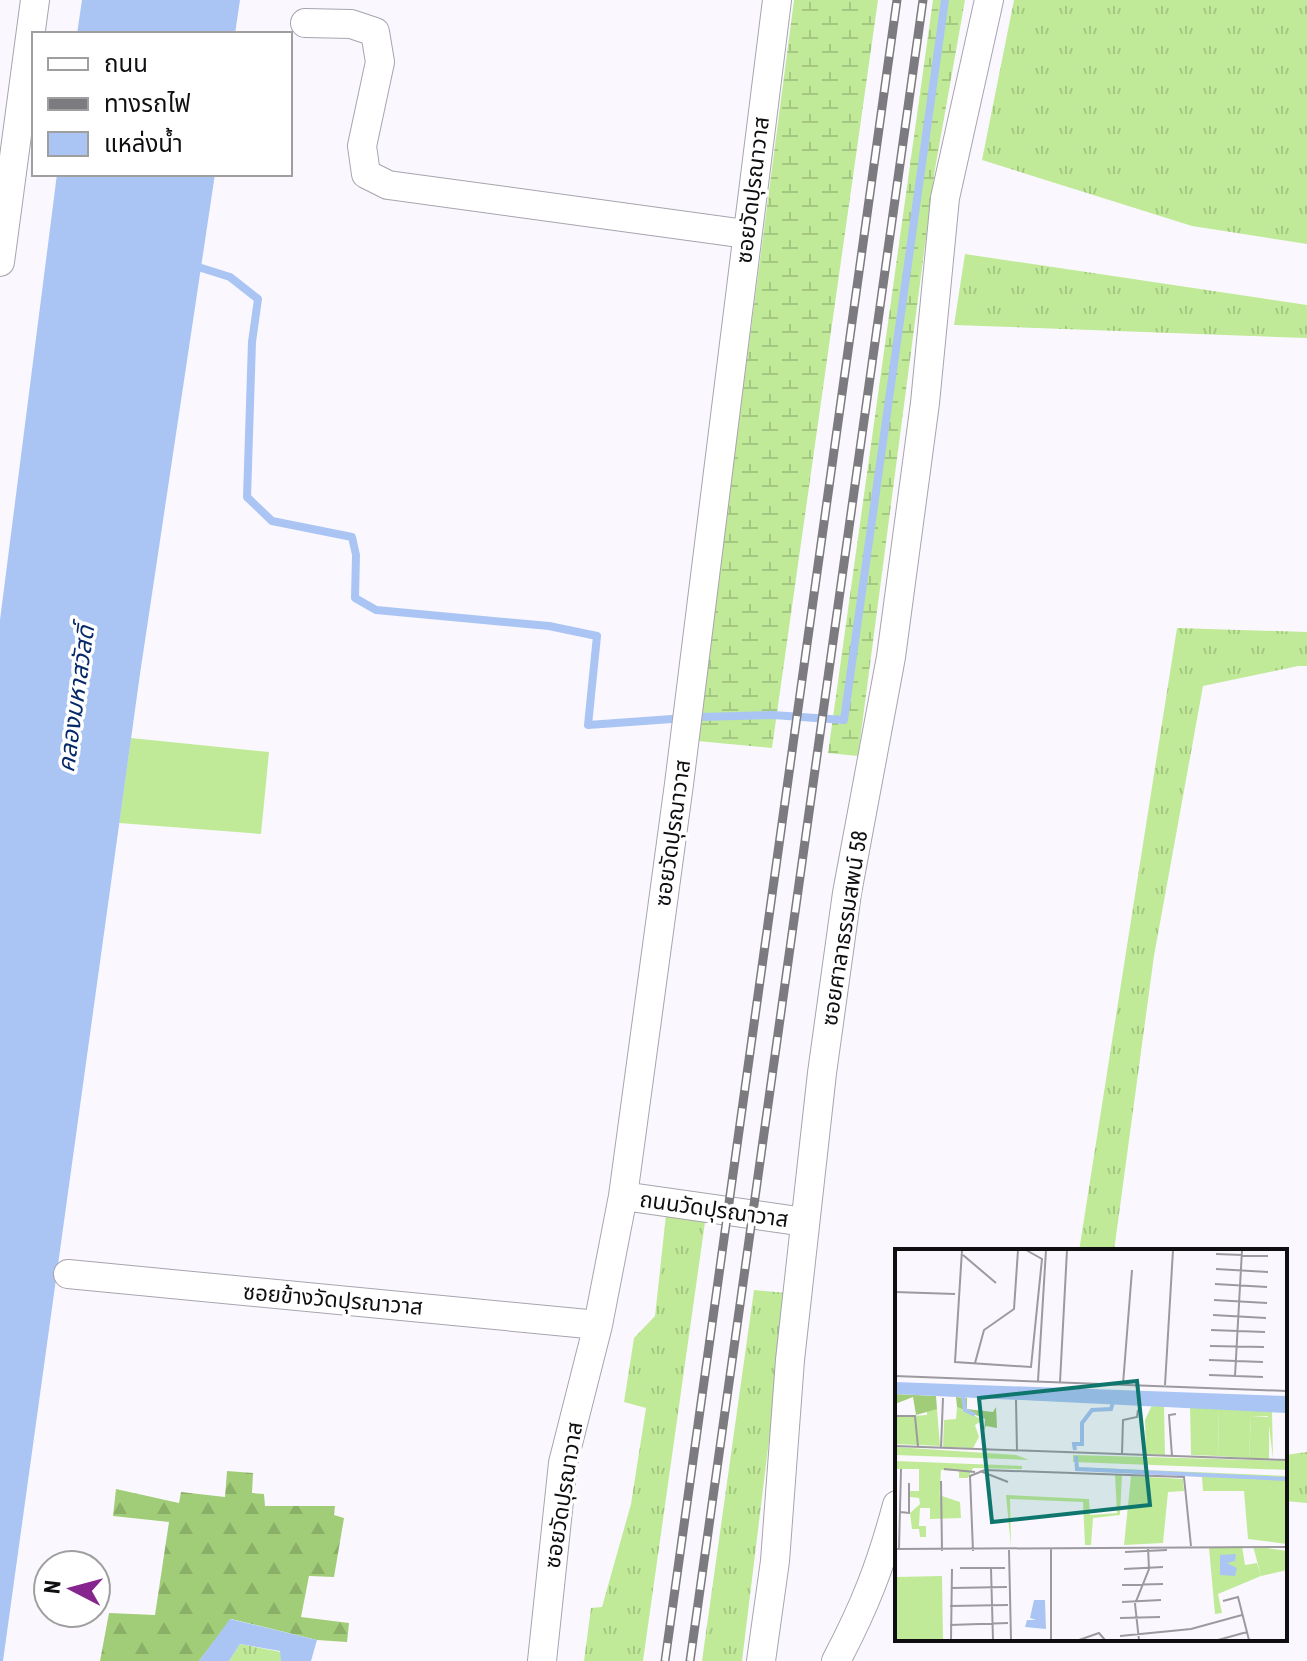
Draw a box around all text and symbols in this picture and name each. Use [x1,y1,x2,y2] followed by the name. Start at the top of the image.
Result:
[32,32,292,176] legend
[104,50,148,78] text: ถนน
[104,90,191,118] text: ทางรถไฟ
[731,115,775,265] street label: ซอยวัดปุรณาวาส
[104,127,183,158] text: แหล่งน้ำ
[51,618,101,774] water label: คลองมหาสวัสดิ์
[650,758,696,908] street label: ซอยวัดปุรณาวาส
[817,829,872,1027] street label: ซอยศาลาธรรมสพน์ 58
[638,1187,790,1233] street label: ถนนวัดปุรณาวาส
[895,1249,1287,1641] inset map
[242,1279,424,1321] street label: ซอยข้างวัดปุรณาวาส
[540,1420,588,1570] street label: ซอยวัดปุรณาวาส
[32,1549,112,1629] north arrow
[39,1579,66,1595] text: N

